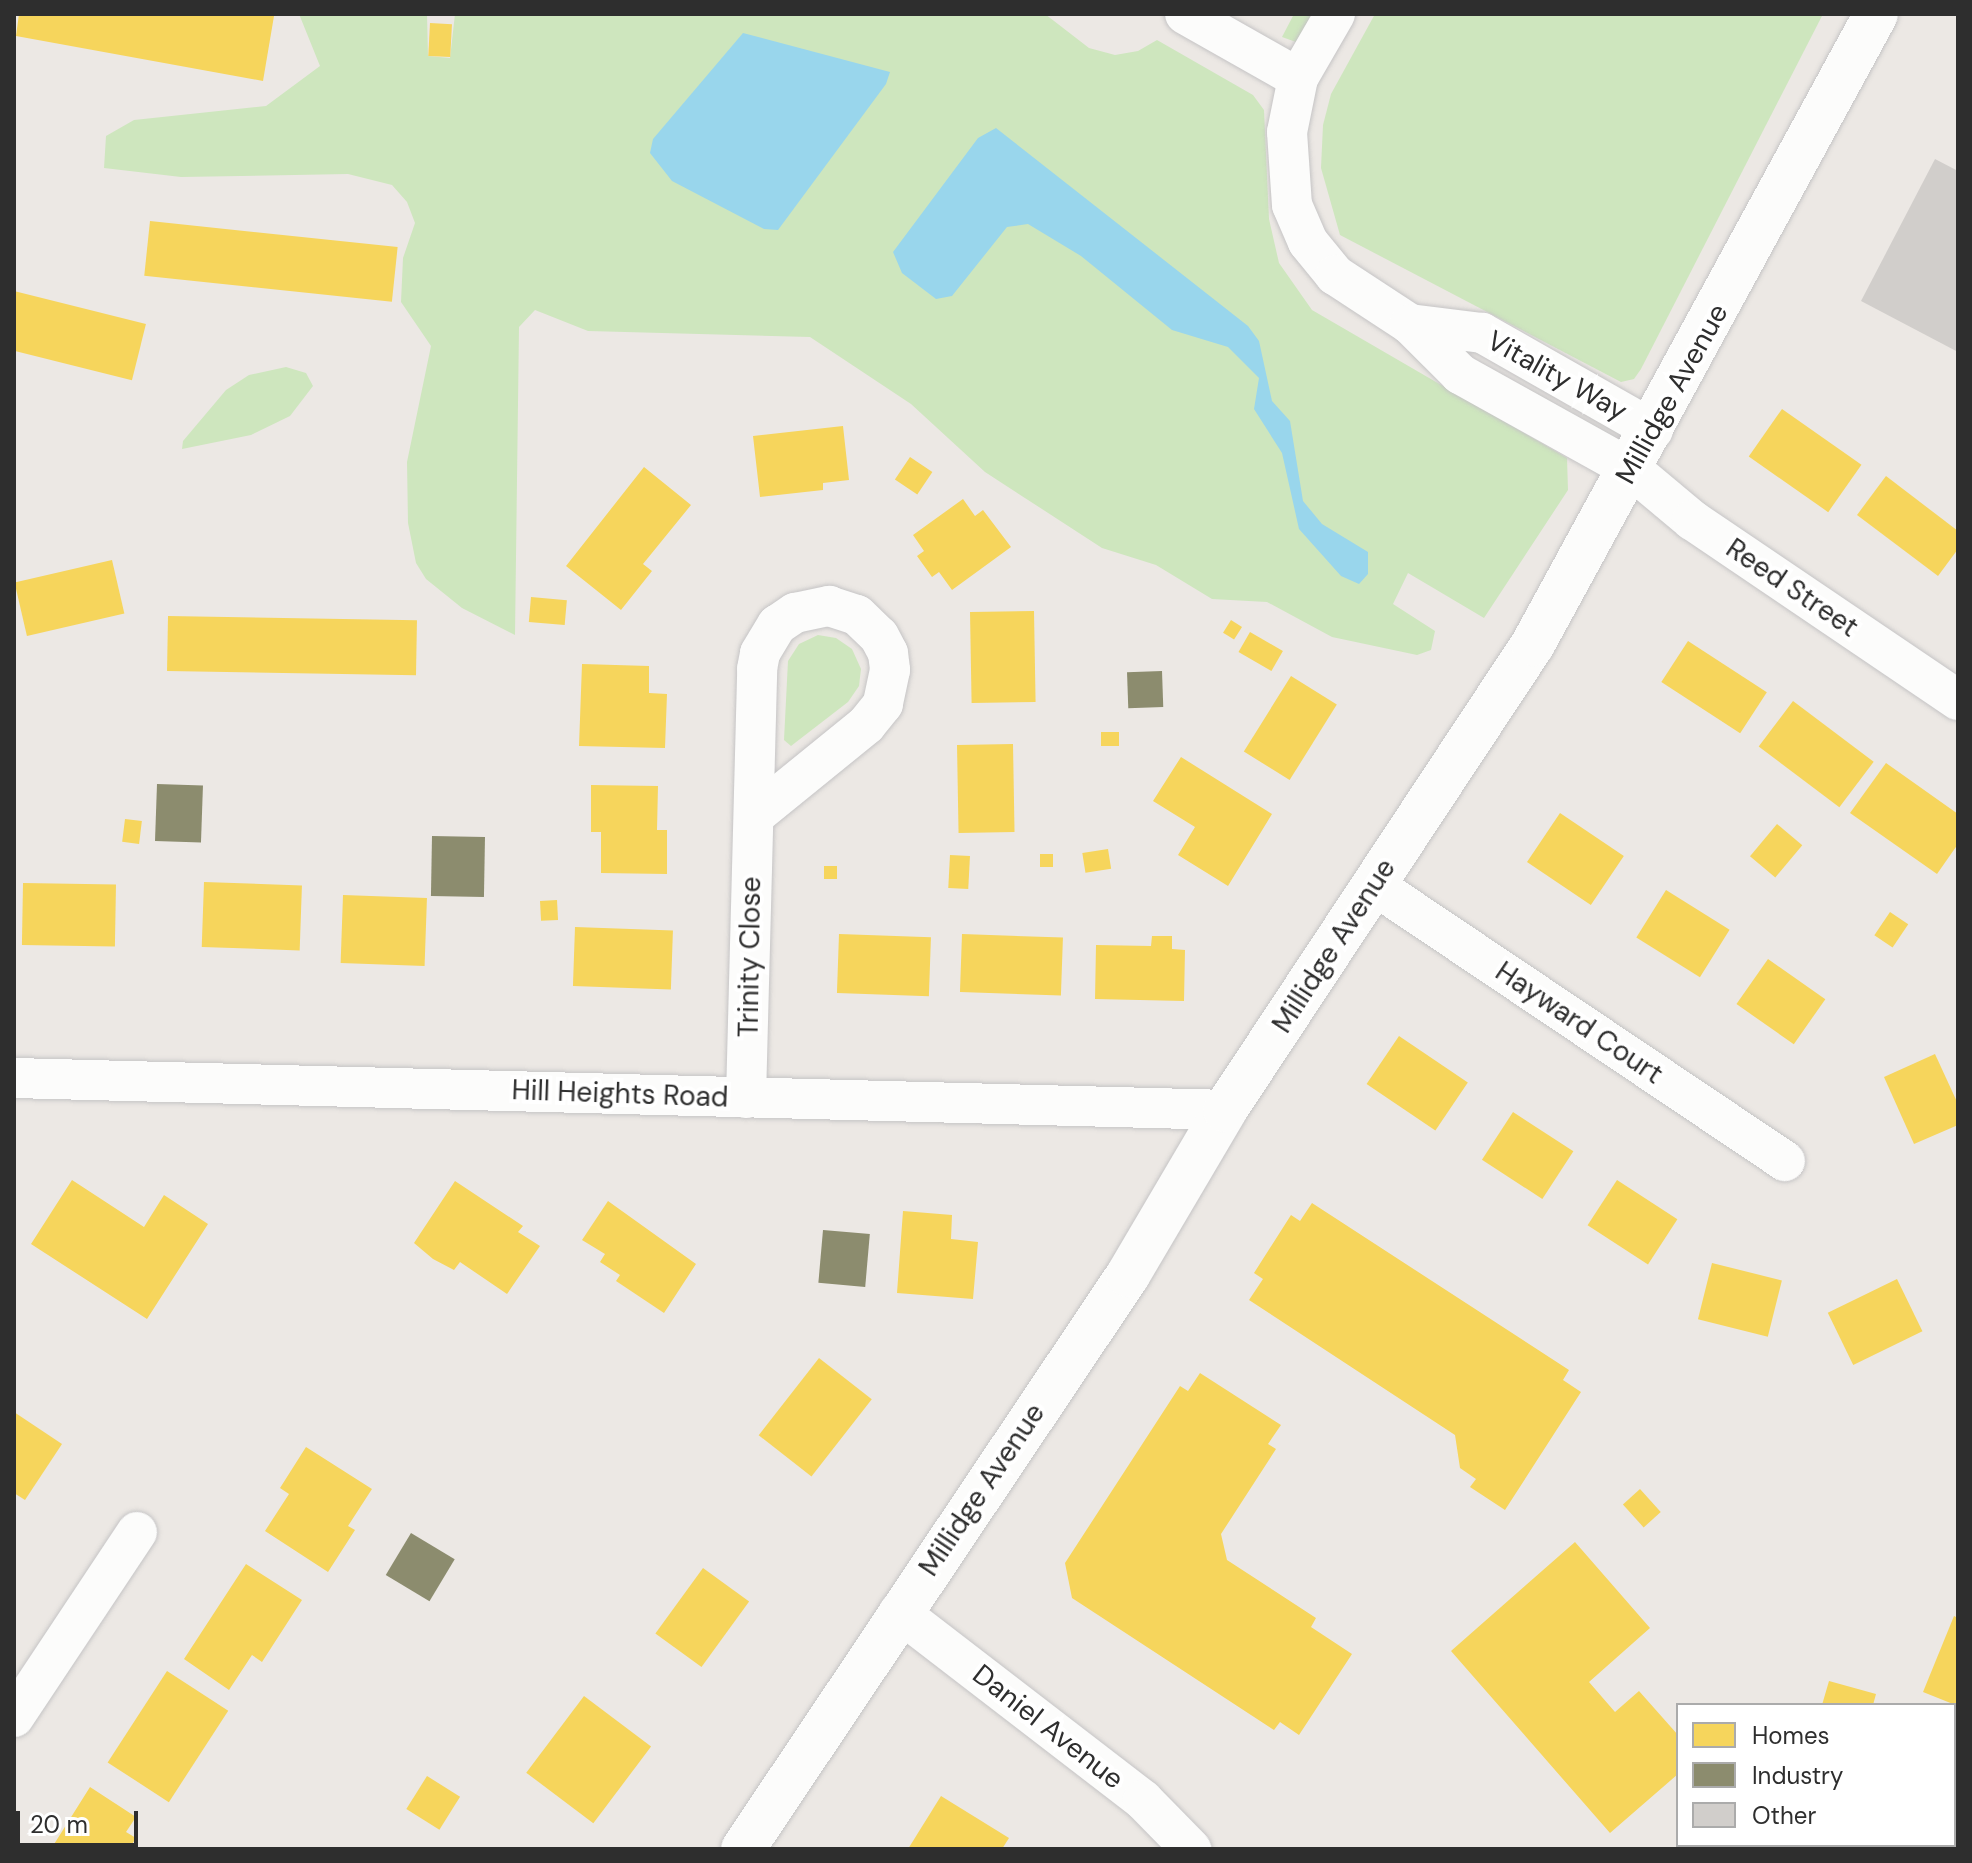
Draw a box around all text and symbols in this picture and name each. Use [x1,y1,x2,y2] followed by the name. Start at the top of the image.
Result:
[1609,298,1735,490] street label: Millidge Avenue
[1481,324,1633,428] street label: Vitality Way
[1720,532,1864,644] street label: Reed Street
[1265,853,1403,1039] street label: Millidge Avenue
[732,876,768,1038] street label: Trinity Close
[1489,955,1669,1091] street label: Hayward Court
[511,1073,729,1115] street label: Hill Heights Road
[912,1397,1052,1583] street label: Millidge Avenue
[966,1658,1130,1796] street label: Daniel Avenue
[1676,1703,1956,1847] legend
[1752,1720,1830,1751] text: Homes
[1752,1760,1843,1791] text: Industry
[20,1795,142,1845] scale bar
[1752,1800,1816,1831] text: Other
[30,1809,88,1840] text: 20 m

